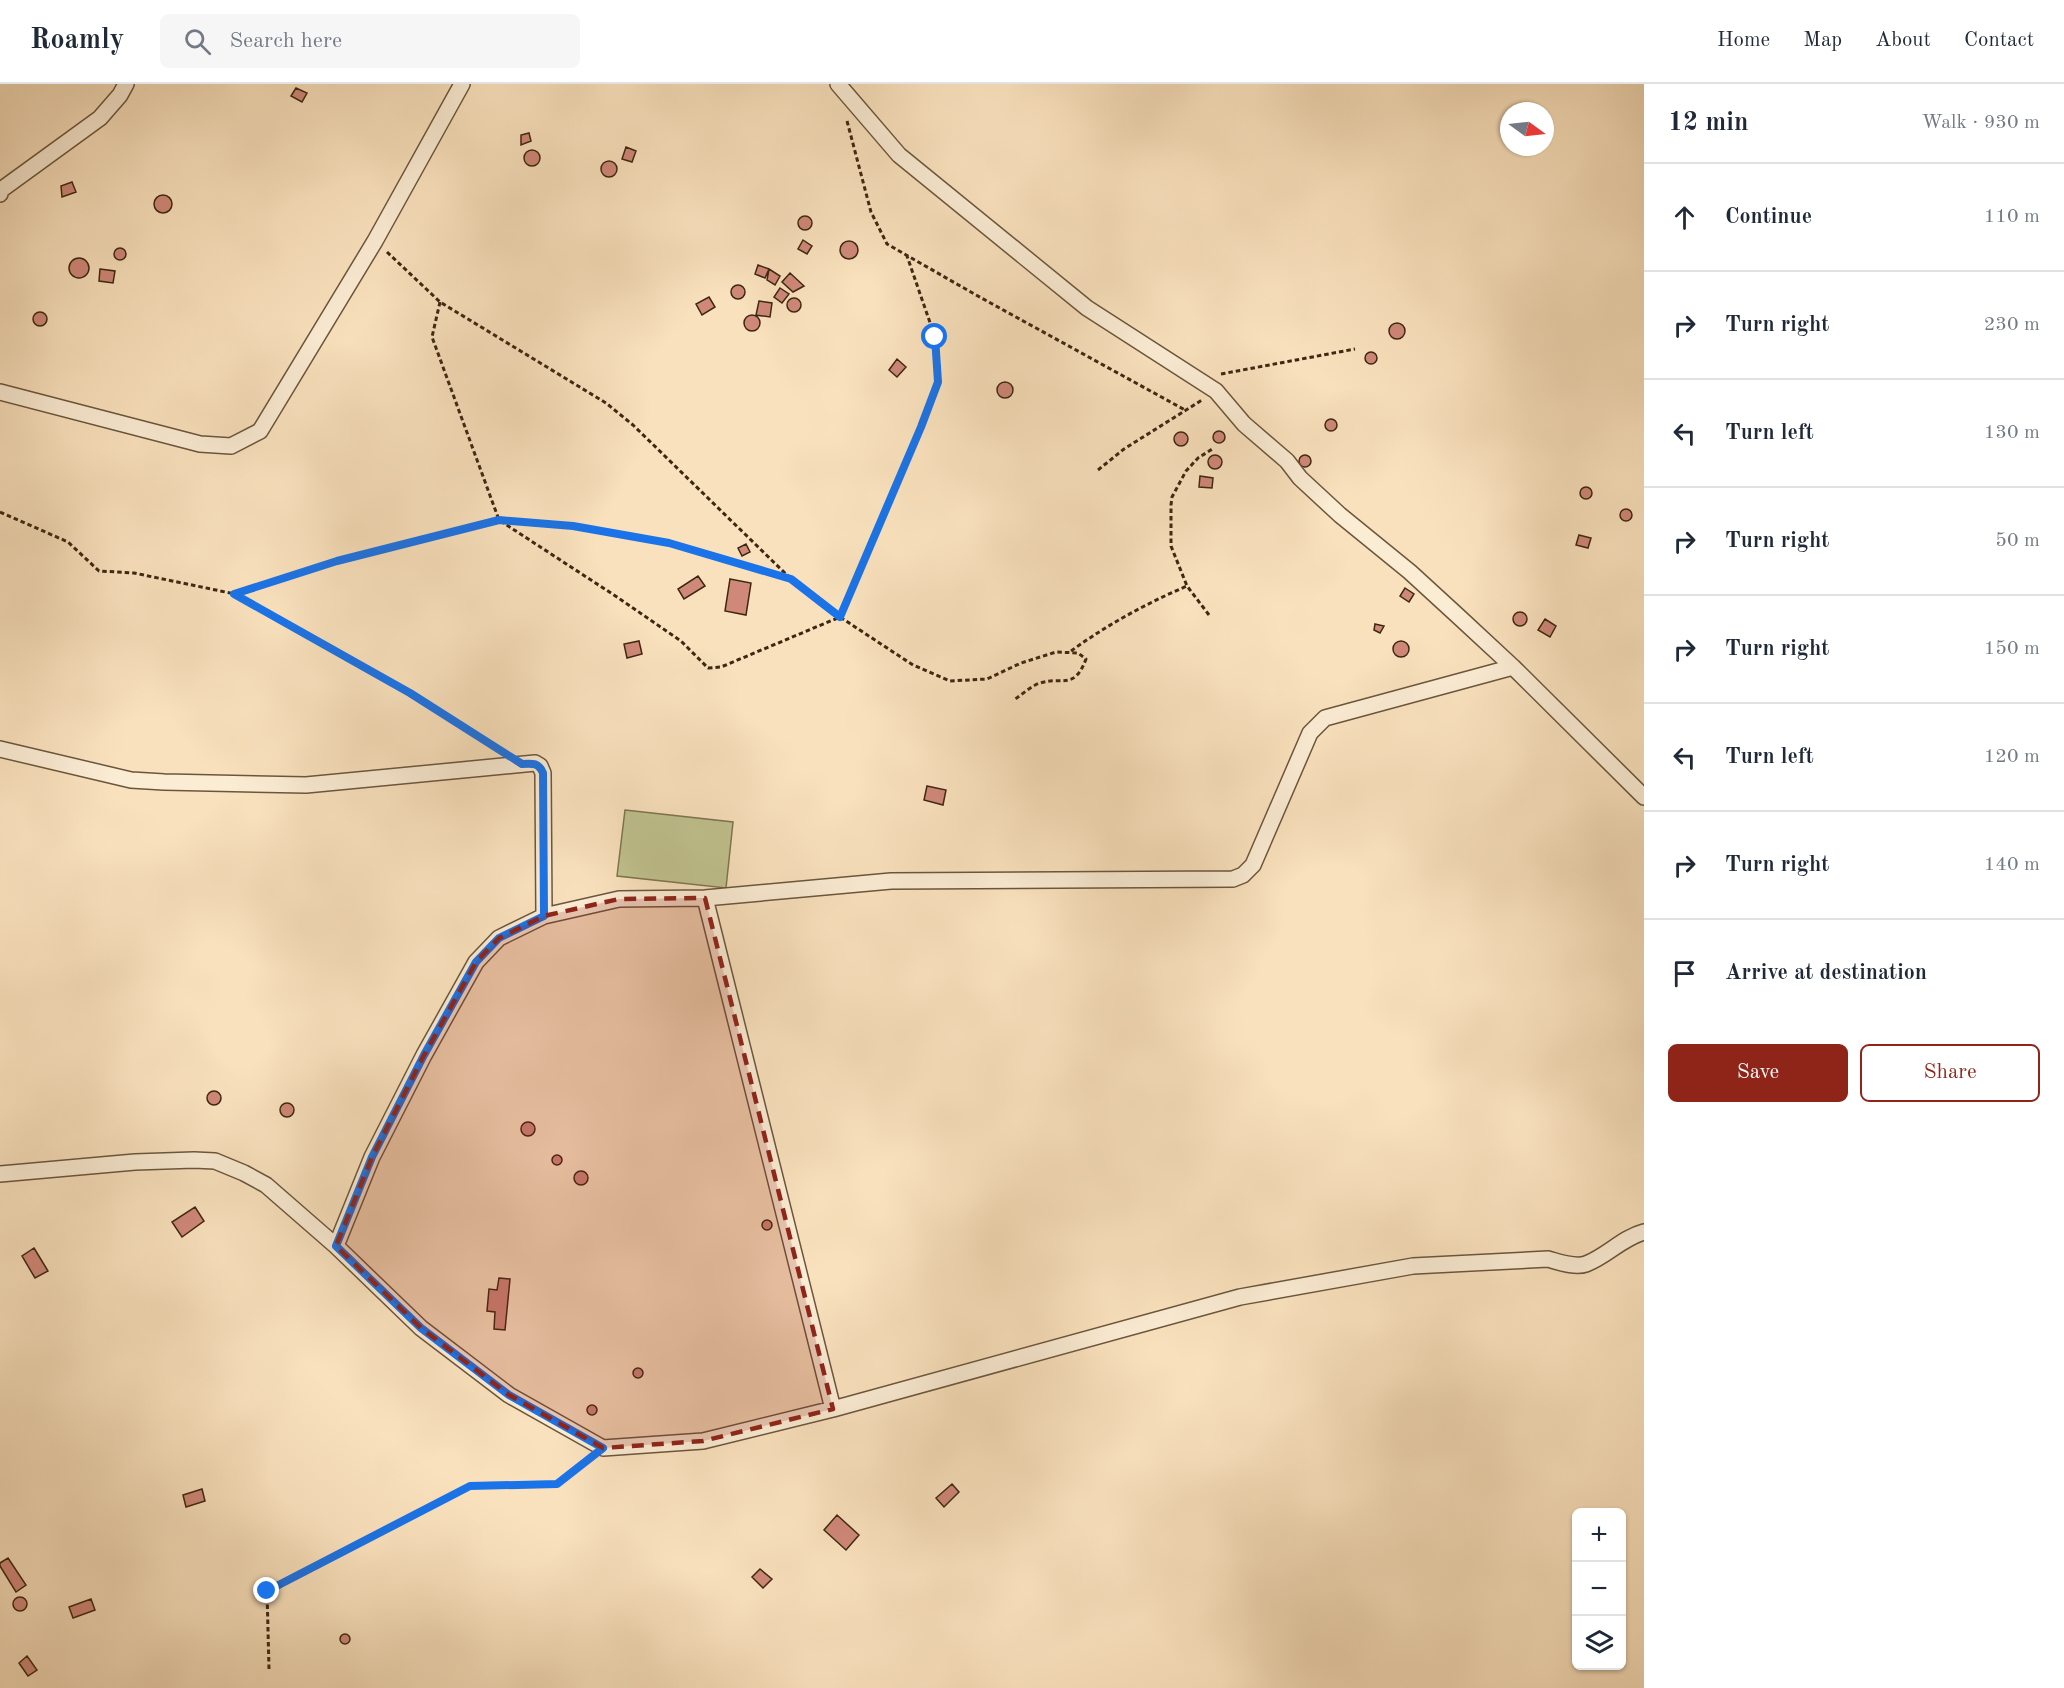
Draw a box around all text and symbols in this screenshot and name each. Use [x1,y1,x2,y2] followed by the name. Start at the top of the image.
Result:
[160,14,580,68] search box
[181,25,214,58] icon: search
[30,27,124,55] text: Roamly
[229,30,342,52] text: Search here
[1717,30,1770,51] text: Home
[1803,30,1842,51] text: Map
[1875,30,1931,51] text: About
[1964,30,2034,51] text: Contact
[1500,102,1554,156] north arrow
[1668,110,1748,136] text: 12 min
[1921,113,2040,133] text: Walk · 930 m
[1668,201,1701,234] icon: ahead
[1725,206,1812,228] text: Continue
[1984,207,2040,227] text: 110 m
[1668,309,1701,342] icon: right
[1725,314,1829,336] text: Turn right
[1984,315,2040,335] text: 230 m
[921,323,947,349] route start
[1668,417,1701,450] icon: left
[1725,422,1814,444] text: Turn left
[1984,423,2040,443] text: 130 m
[1668,525,1701,558] icon: right
[1725,530,1829,552] text: Turn right
[1995,531,2040,551] text: 50 m
[1668,633,1701,666] icon: right
[1725,638,1829,660] text: Turn right
[1984,639,2040,659] text: 150 m
[1668,741,1701,774] icon: left
[1725,746,1814,768] text: Turn left
[1984,747,2040,767] text: 120 m
[1668,849,1701,882] icon: right
[1725,854,1829,876] text: Turn right
[1984,855,2040,875] text: 140 m
[1668,957,1701,990] icon: arrive
[1725,962,1927,984] text: Arrive at destination
[1668,1044,1848,1102] button: Save
[1860,1044,2040,1102] button: Share
[1572,1508,1626,1670] map controls
[1572,1508,1626,1562] button: +
[1572,1562,1626,1616] button: −
[253,1577,279,1603] route end
[1572,1616,1626,1670] button: layers

